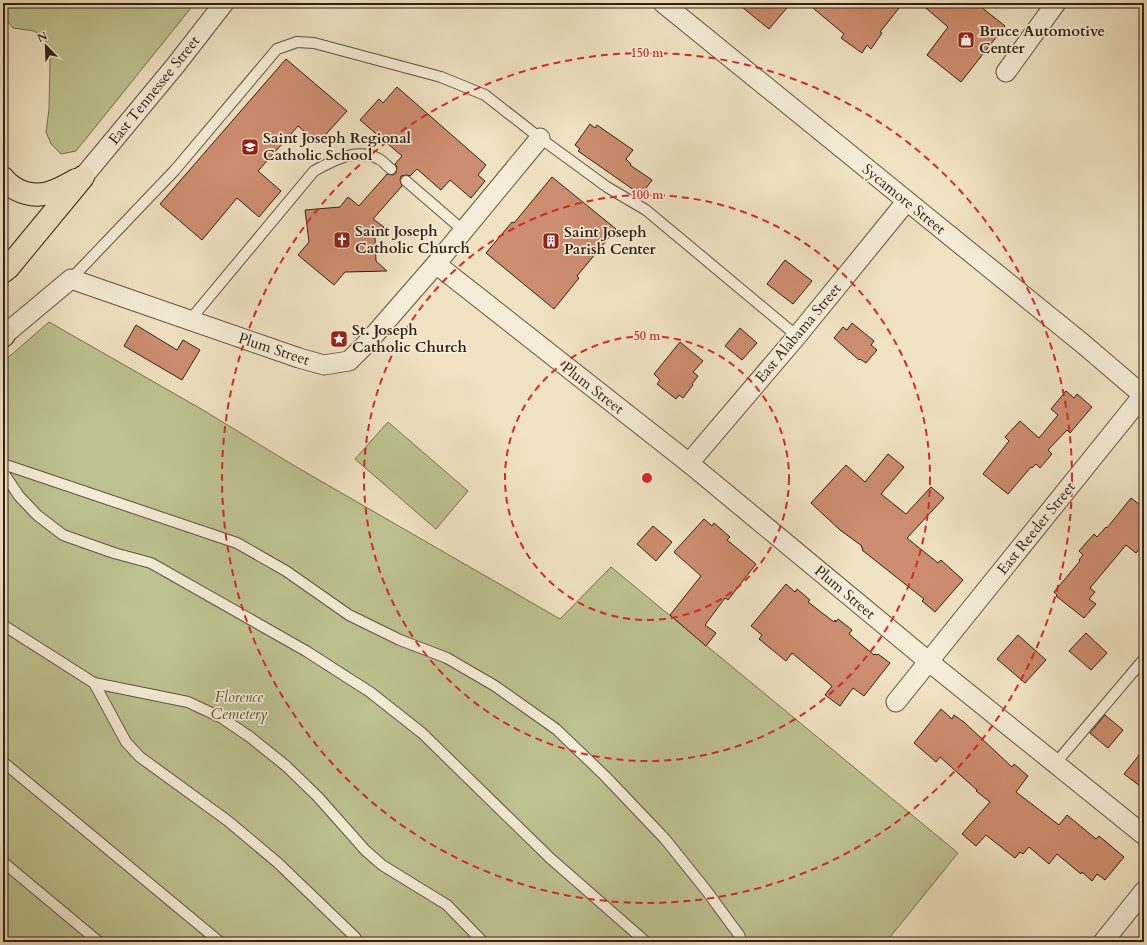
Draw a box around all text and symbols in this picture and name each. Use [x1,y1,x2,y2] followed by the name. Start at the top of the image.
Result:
[979,21,1105,58] place label: Bruce Automotive Center
[26,26,66,66] north arrow
[35,28,50,46] text: N
[956,30,976,50] shop icon: Bruce Automotive Center
[104,31,204,149] street label: East Tennessee Street
[631,45,664,61] text: 150 m
[263,128,412,165] place label: Saint Joseph Regional Catholic School
[240,137,260,157] school or university icon: Saint Joseph Regional Catholic School
[858,159,950,239] street label: Sycamore Street
[631,187,664,203] text: 100 m
[355,221,471,258] place label: Saint Joseph Catholic Church
[564,222,656,259] place label: Saint Joseph Parish Center
[332,230,352,250] church icon: Saint Joseph Catholic Church
[541,231,561,251] building icon: Saint Joseph Parish Center
[750,279,846,387] street label: East Alabama Street
[352,320,468,357] place label: St. Joseph Catholic Church
[236,328,312,370] street label: Plum Street
[634,328,661,344] text: 50 m
[329,329,349,349] place icon: St. Joseph Catholic Church
[558,357,628,419] street label: Plum Street
[640,471,654,485] centre of rings
[992,477,1080,579] street label: East Reeder Street
[810,561,880,624] street label: Plum Street
[211,687,268,724] park label: Florence Cemetery

